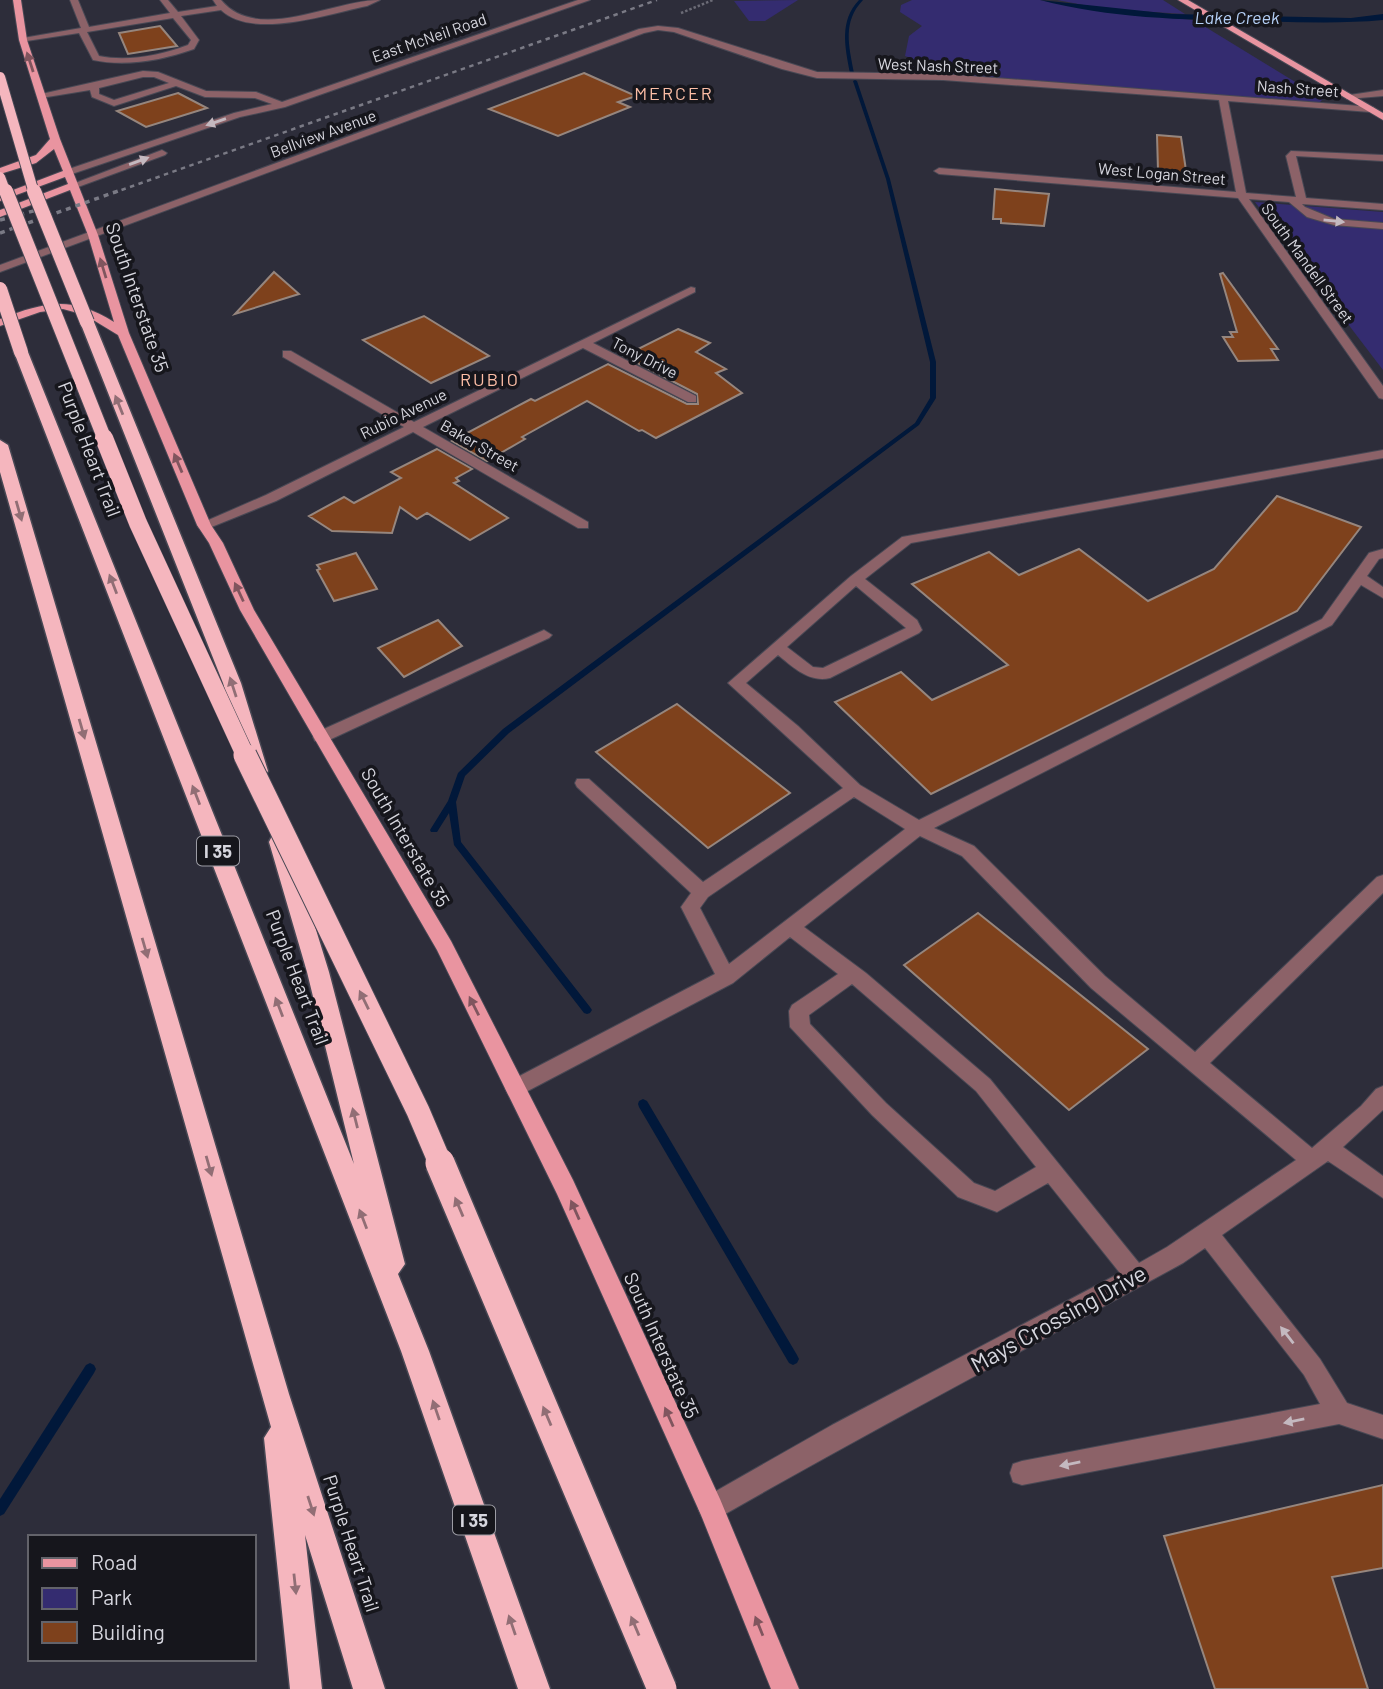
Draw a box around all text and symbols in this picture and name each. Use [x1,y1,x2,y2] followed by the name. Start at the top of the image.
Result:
[1195,6,1280,28] water label: Lake Creek
[369,8,489,66] street label: East McNeil Road
[25,51,35,72] one-way arrow
[877,53,999,77] street label: West Nash Street
[1256,76,1340,100] street label: Nash Street
[634,82,714,104] district label: MERCER
[267,105,379,161] street label: Bellview Avenue
[205,117,226,128] one-way arrow
[128,156,149,167] one-way arrow
[1097,158,1227,188] street label: West Logan Street
[1258,199,1358,327] street label: South Mandell Street
[1323,216,1345,227] one-way arrow
[102,219,174,375] street label: South Interstate 35
[97,257,108,278] one-way arrow
[609,332,681,382] street label: Tony Drive
[460,368,520,390] district label: RUBIO
[54,378,126,520] street label: Purple Heart Trail
[357,384,449,442] street label: Rubio Avenue
[114,394,125,415] one-way arrow
[438,415,522,475] street label: Baker Street
[172,452,183,473] one-way arrow
[14,500,25,522] one-way arrow
[107,573,118,594] one-way arrow
[233,582,244,602] one-way arrow
[228,677,238,698] one-way arrow
[78,719,88,740] one-way arrow
[357,763,455,911] street label: South Interstate 35
[190,785,201,806] one-way arrow
[197,836,239,866] road number: I 35
[262,906,334,1048] street label: Purple Heart Trail
[141,937,151,958] one-way arrow
[359,990,370,1010] one-way arrow
[274,996,285,1017] one-way arrow
[468,996,479,1016] one-way arrow
[349,1107,360,1129] one-way arrow
[204,1156,214,1177] one-way arrow
[453,1196,464,1217] one-way arrow
[569,1199,580,1220] one-way arrow
[357,1208,368,1229] one-way arrow
[965,1258,1151,1378] street label: Mays Crossing Drive
[620,1269,704,1421] street label: South Interstate 35
[1280,1327,1295,1345] one-way arrow
[430,1400,441,1421] one-way arrow
[541,1406,552,1427] one-way arrow
[664,1407,675,1427] one-way arrow
[1283,1415,1305,1426] one-way arrow
[1059,1458,1081,1469] one-way arrow
[319,1472,385,1614] street label: Purple Heart Trail
[306,1496,316,1517] one-way arrow
[453,1506,495,1534] road number: I 35
[28,1535,256,1661] legend
[91,1549,137,1574] text: Road
[290,1573,301,1595] one-way arrow
[91,1584,132,1609] text: Park
[506,1614,517,1635] one-way arrow
[630,1615,641,1636] one-way arrow
[753,1615,764,1636] one-way arrow
[91,1619,165,1644] text: Building

